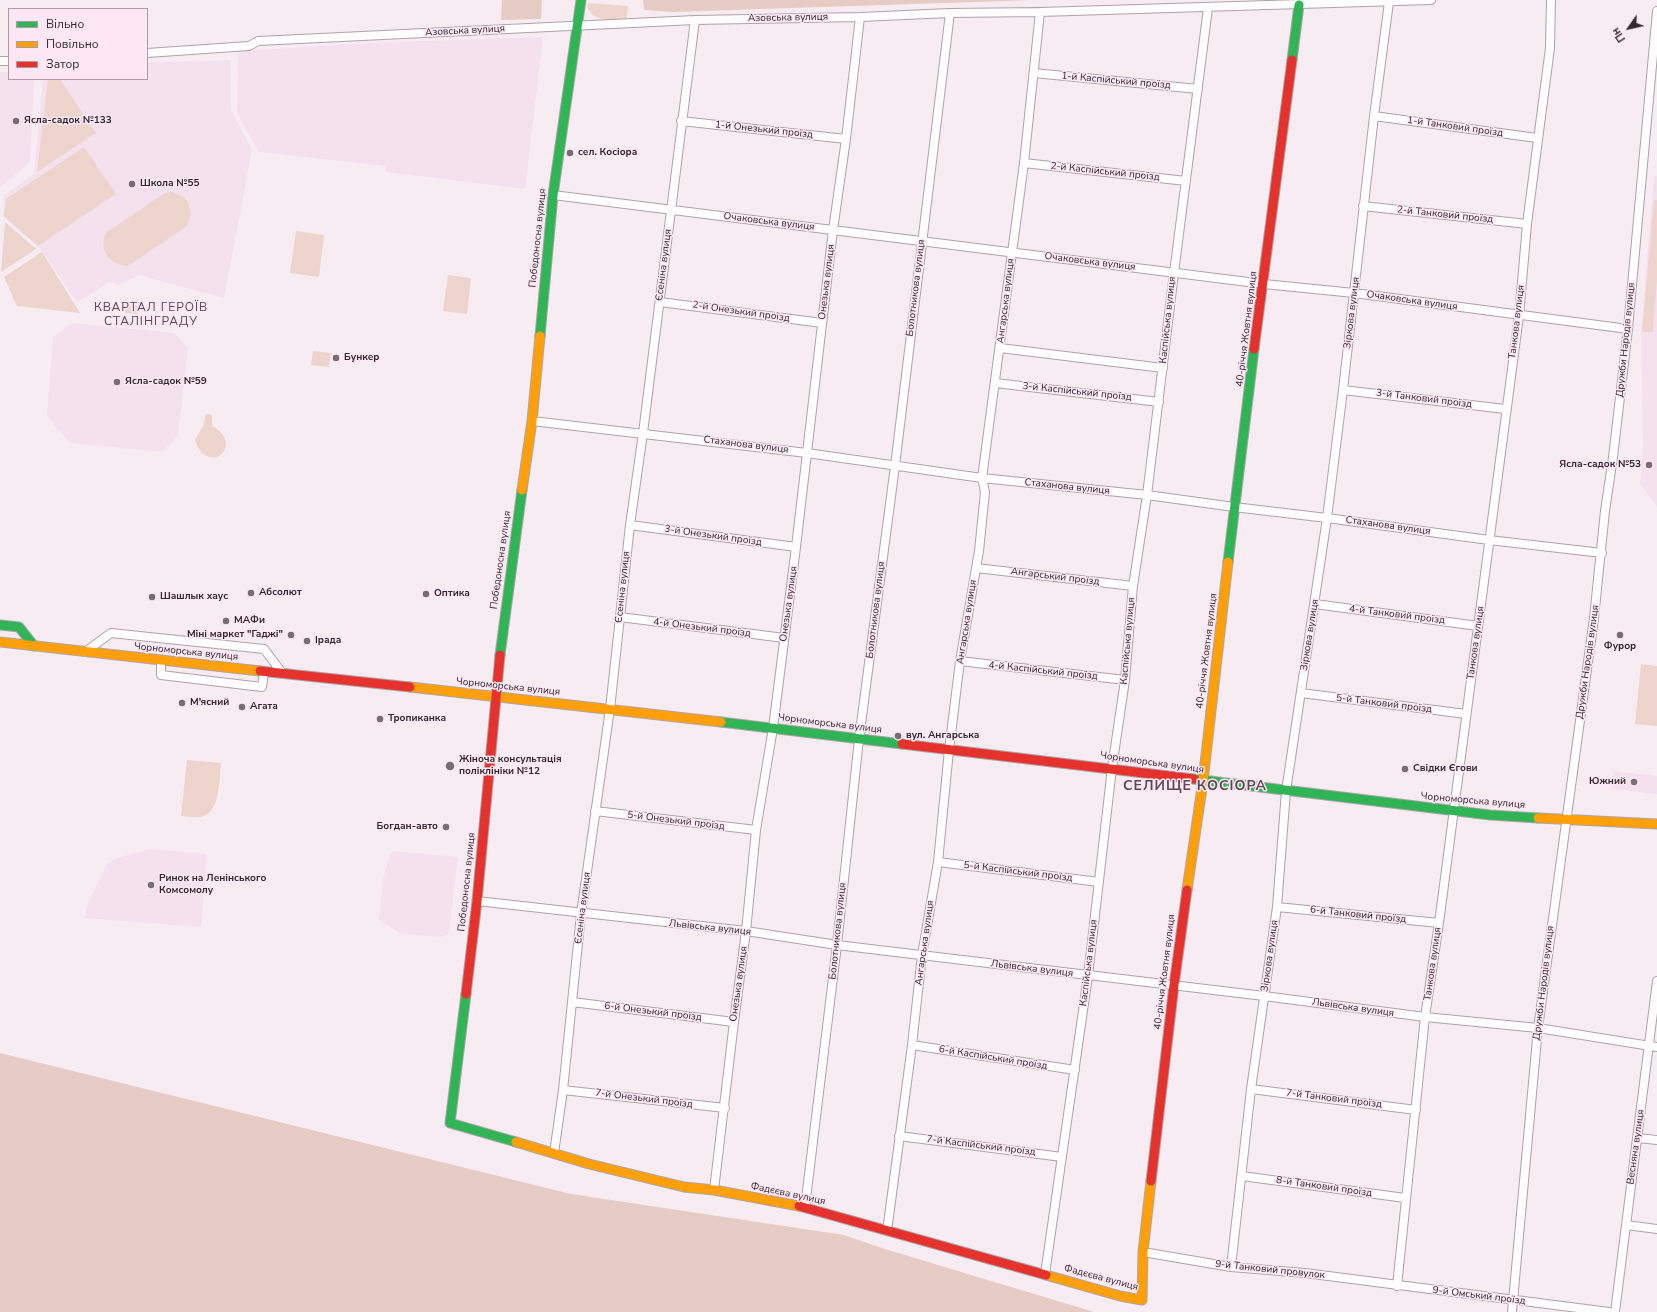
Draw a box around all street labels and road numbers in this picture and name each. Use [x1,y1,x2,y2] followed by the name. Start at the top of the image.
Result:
[748,11,828,25] street label: Азовська вулиця
[425,23,505,39] street label: Азовська вулиця
[1061,70,1171,92] street label: 1-й Каспійський проїзд
[1406,114,1504,140] street label: 1-й Танковий проїзд
[714,119,814,141] street label: 1-й Онезький проїзд
[1050,160,1160,184] street label: 2-й Каспійський проїзд
[527,188,549,288] street label: Победоносна вулиця
[1396,204,1494,226] street label: 2-й Танковий проїзд
[723,210,815,234] street label: Очаковська вулиця
[654,228,674,302] street label: Єсеніна вулиця
[904,239,928,337] street label: Болотникова вулиця
[816,244,838,320] street label: Онезька вулиця
[1044,250,1136,274] street label: Очаковська вулиця
[995,258,1017,344] street label: Ангарська вулиця
[1234,271,1260,387] street label: 40-річчя Жовтня вулиця
[1157,276,1179,364] street label: Каспійська вулиця
[1342,276,1362,350] street label: Зіркова вулиця
[1614,282,1638,398] street label: Дружби Народів вулиця
[1507,284,1527,360] street label: Танкова вулиця
[1366,289,1458,313] street label: Очаковська вулиця
[691,299,791,325] street label: 2-й Онезький проїзд
[1022,380,1132,404] street label: 3-й Каспійський проїзд
[1375,387,1473,411] street label: 3-й Танковий проїзд
[703,434,789,456] street label: Стаханова вулиця
[1024,477,1110,497] street label: Стаханова вулиця
[488,510,514,610] street label: Победоносна вулиця
[1345,514,1431,538] street label: Стаханова вулиця
[663,523,763,549] street label: 3-й Онезький проїзд
[613,550,633,624] street label: Єсеніна вулиця
[864,561,888,659] street label: Болотникова вулиця
[778,566,800,642] street label: Онезька вулиця
[1010,566,1100,588] street label: Ангарський проїзд
[954,579,980,665] street label: Ангарська вулиця
[1194,593,1220,709] street label: 40-річчя Жовтня вулиця
[1118,597,1138,685] street label: Каспійська вулиця
[1298,598,1322,672] street label: Зіркова вулиця
[1348,603,1446,627] street label: 4-й Танковий проїзд
[1574,604,1602,720] street label: Дружби Народів вулиця
[1465,605,1487,681] street label: Танкова вулиця
[652,616,752,640] street label: 4-й Онезький проїзд
[133,641,239,663] street label: Чорноморська вулиця
[988,659,1098,683] street label: 4-й Каспійський проїзд
[455,676,561,698] street label: Чорноморська вулиця
[1335,692,1433,716] street label: 5-й Танковий проїзд
[777,712,883,736] street label: Чорноморська вулиця
[1099,750,1205,776] street label: Чорноморська вулиця
[1420,790,1526,812] street label: Чорноморська вулиця
[626,809,726,833] street label: 5-й Онезький проїзд
[456,832,478,932] street label: Победоносна вулиця
[963,859,1073,885] street label: 5-й Каспійський проїзд
[573,871,593,945] street label: Єсеніна вулиця
[827,882,849,980] street label: Болотникова вулиця
[913,900,937,986] street label: Ангарська вулиця
[1309,904,1407,926] street label: 6-й Танковий проїзд
[1152,914,1178,1030] street label: 40-річчя Жовтня вулиця
[668,918,752,938] street label: Львівська вулиця
[1078,919,1100,1007] street label: Каспійська вулиця
[1259,919,1281,993] street label: Зіркова вулиця
[1531,925,1557,1041] street label: Дружби Народів вулиця
[1422,926,1444,1002] street label: Танкова вулиця
[728,946,750,1022] street label: Онезька вулиця
[990,958,1074,980] street label: Львівська вулиця
[1311,996,1395,1020] street label: Львівська вулиця
[603,1000,703,1024] street label: 6-й Онезький проїзд
[938,1043,1048,1073] street label: 6-й Каспійський проїзд
[594,1087,694,1111] street label: 7-й Онезький проїзд
[1285,1087,1383,1111] street label: 7-й Танковий проїзд
[1625,1109,1647,1185] street label: Весняна вулиця
[926,1133,1036,1159] street label: 7-й Каспійський проїзд
[1275,1174,1373,1200] street label: 8-й Танковий проїзд
[749,1180,827,1208] street label: Фадєєва вулиця
[1215,1258,1325,1282] street label: 9-й Танковий провулок
[1063,1262,1139,1294] street label: Фадєєва вулиця
[1432,1284,1526,1308] street label: 9-й Омський проїзд

